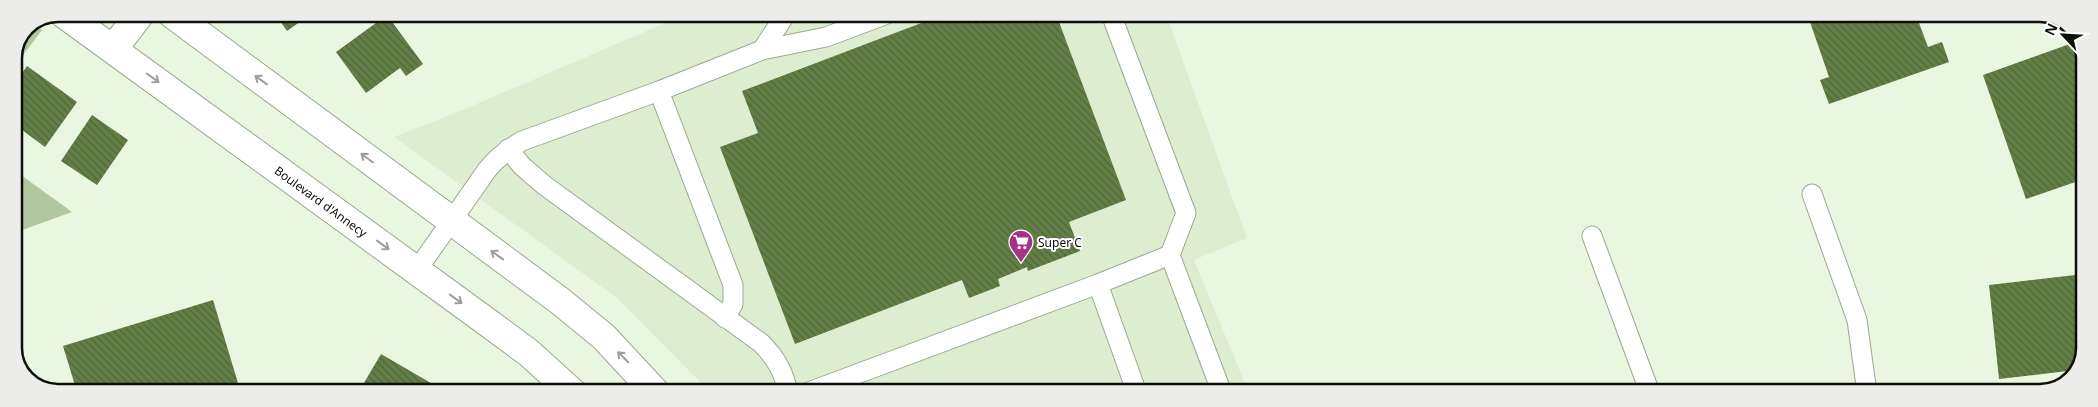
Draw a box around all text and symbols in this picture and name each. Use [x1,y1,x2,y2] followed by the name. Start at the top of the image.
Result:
[2038,10,2088,60] north arrow
[2040,20,2062,38] text: N
[146,72,159,83] one-way arrow
[254,75,268,85] one-way arrow
[360,153,374,163] one-way arrow
[271,162,372,241] street label: Boulevard d'Annecy
[1008,229,1034,263] supermarket icon: Super C
[1038,234,1082,251] place label: Super C
[376,240,389,251] one-way arrow
[491,249,504,260] one-way arrow
[449,294,463,304] one-way arrow
[617,351,629,363] one-way arrow

